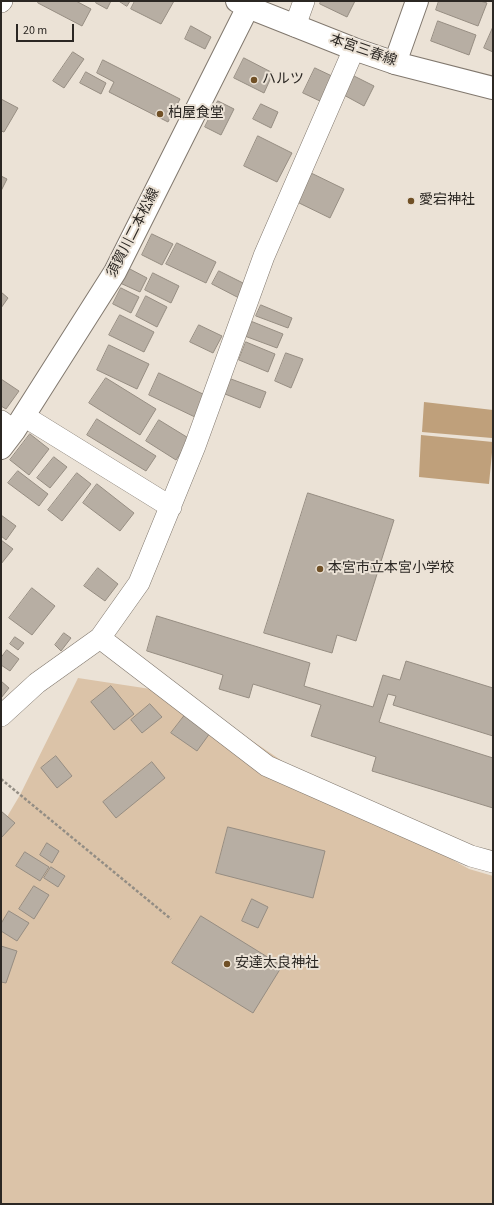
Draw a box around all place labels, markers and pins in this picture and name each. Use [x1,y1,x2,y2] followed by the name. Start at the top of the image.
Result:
[262,72,304,88] place label: ハルツ
[249,75,259,85] marker: ハルツ
[168,106,224,122] place label: 柏屋食堂
[155,109,165,119] marker: 柏屋食堂
[419,193,475,209] place label: 愛宕神社
[406,196,416,206] marker: 愛宕神社
[328,561,454,577] place label: 本宮市立本宮小学校
[315,564,325,574] marker: 本宮市立本宮小学校
[235,956,319,972] place label: 安達太良神社
[222,959,232,969] marker: 安達太良神社

